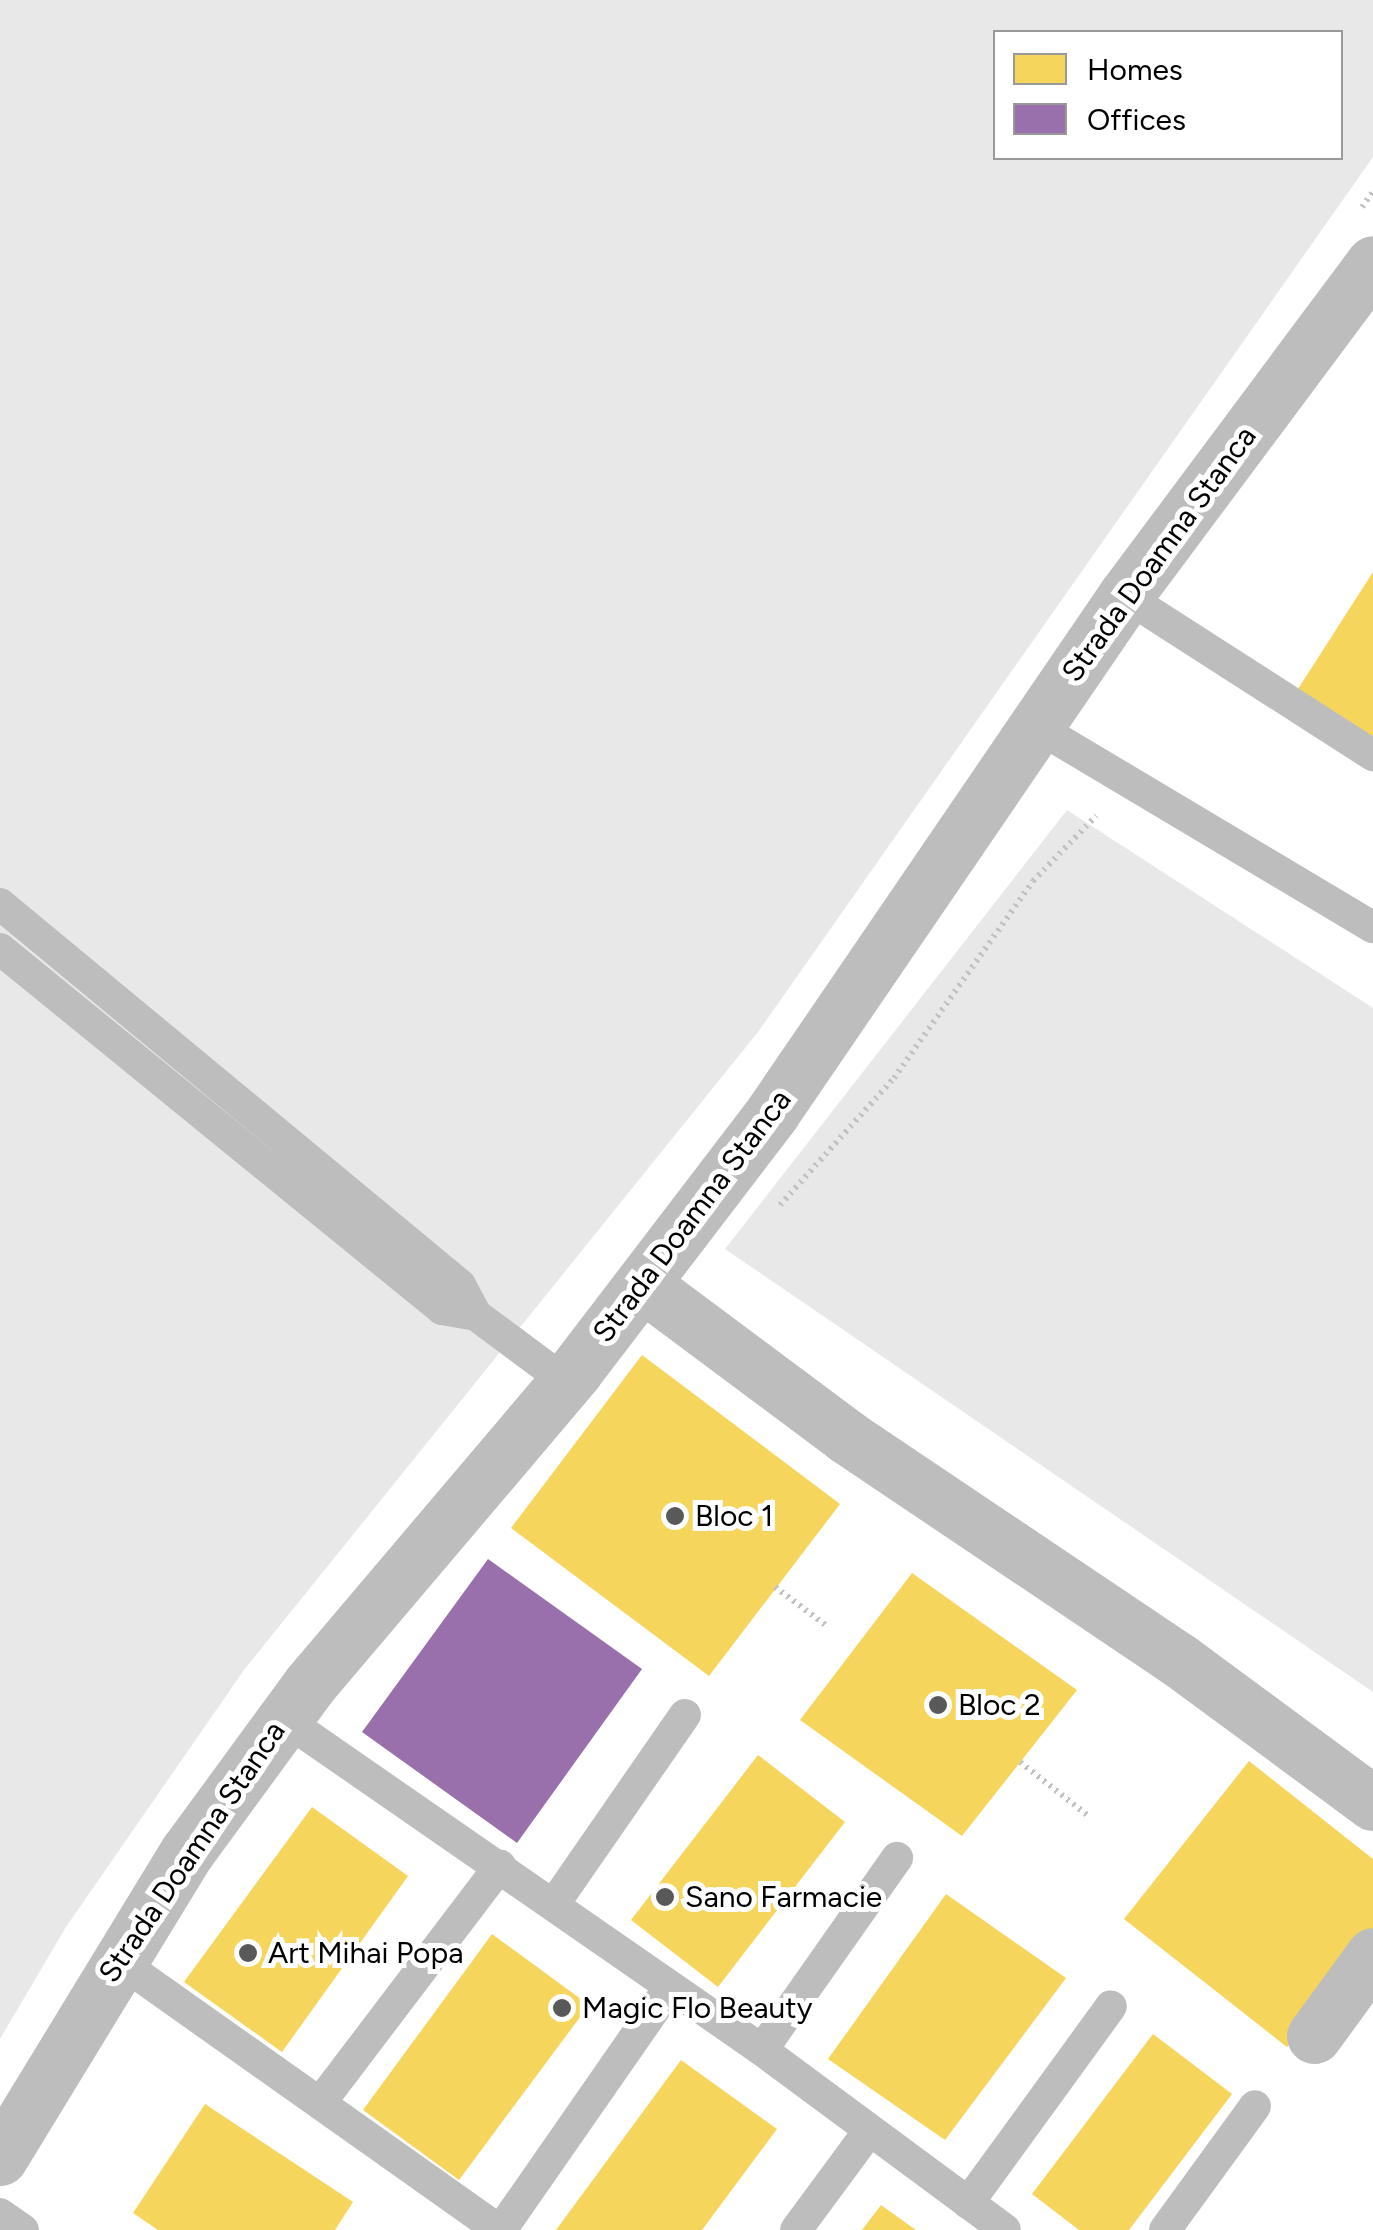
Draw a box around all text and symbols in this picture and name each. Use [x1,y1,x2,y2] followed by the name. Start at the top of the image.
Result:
[993,30,1343,160] legend
[1087,51,1183,88] text: Homes
[1087,101,1186,138] text: Offices
[1054,419,1264,689] street label: Strada Doamna Stanca
[585,1083,799,1349] street label: Strada Doamna Stanca
[695,1498,773,1534] place label: Bloc 1
[664,1505,686,1527] marker: Bloc 1
[958,1687,1041,1723] place label: Bloc 2
[927,1694,949,1716] marker: Bloc 2
[91,1715,293,1989] street label: Strada Doamna Stanca
[685,1879,882,1915] place label: Sano Farmacie
[654,1886,676,1908] marker: Sano Farmacie
[268,1935,463,1971] place label: Art Mihai Popa
[237,1942,259,1964] marker: Art Mihai Popa
[582,1990,812,2026] place label: Magic Flo Beauty
[551,1997,573,2019] marker: Magic Flo Beauty

